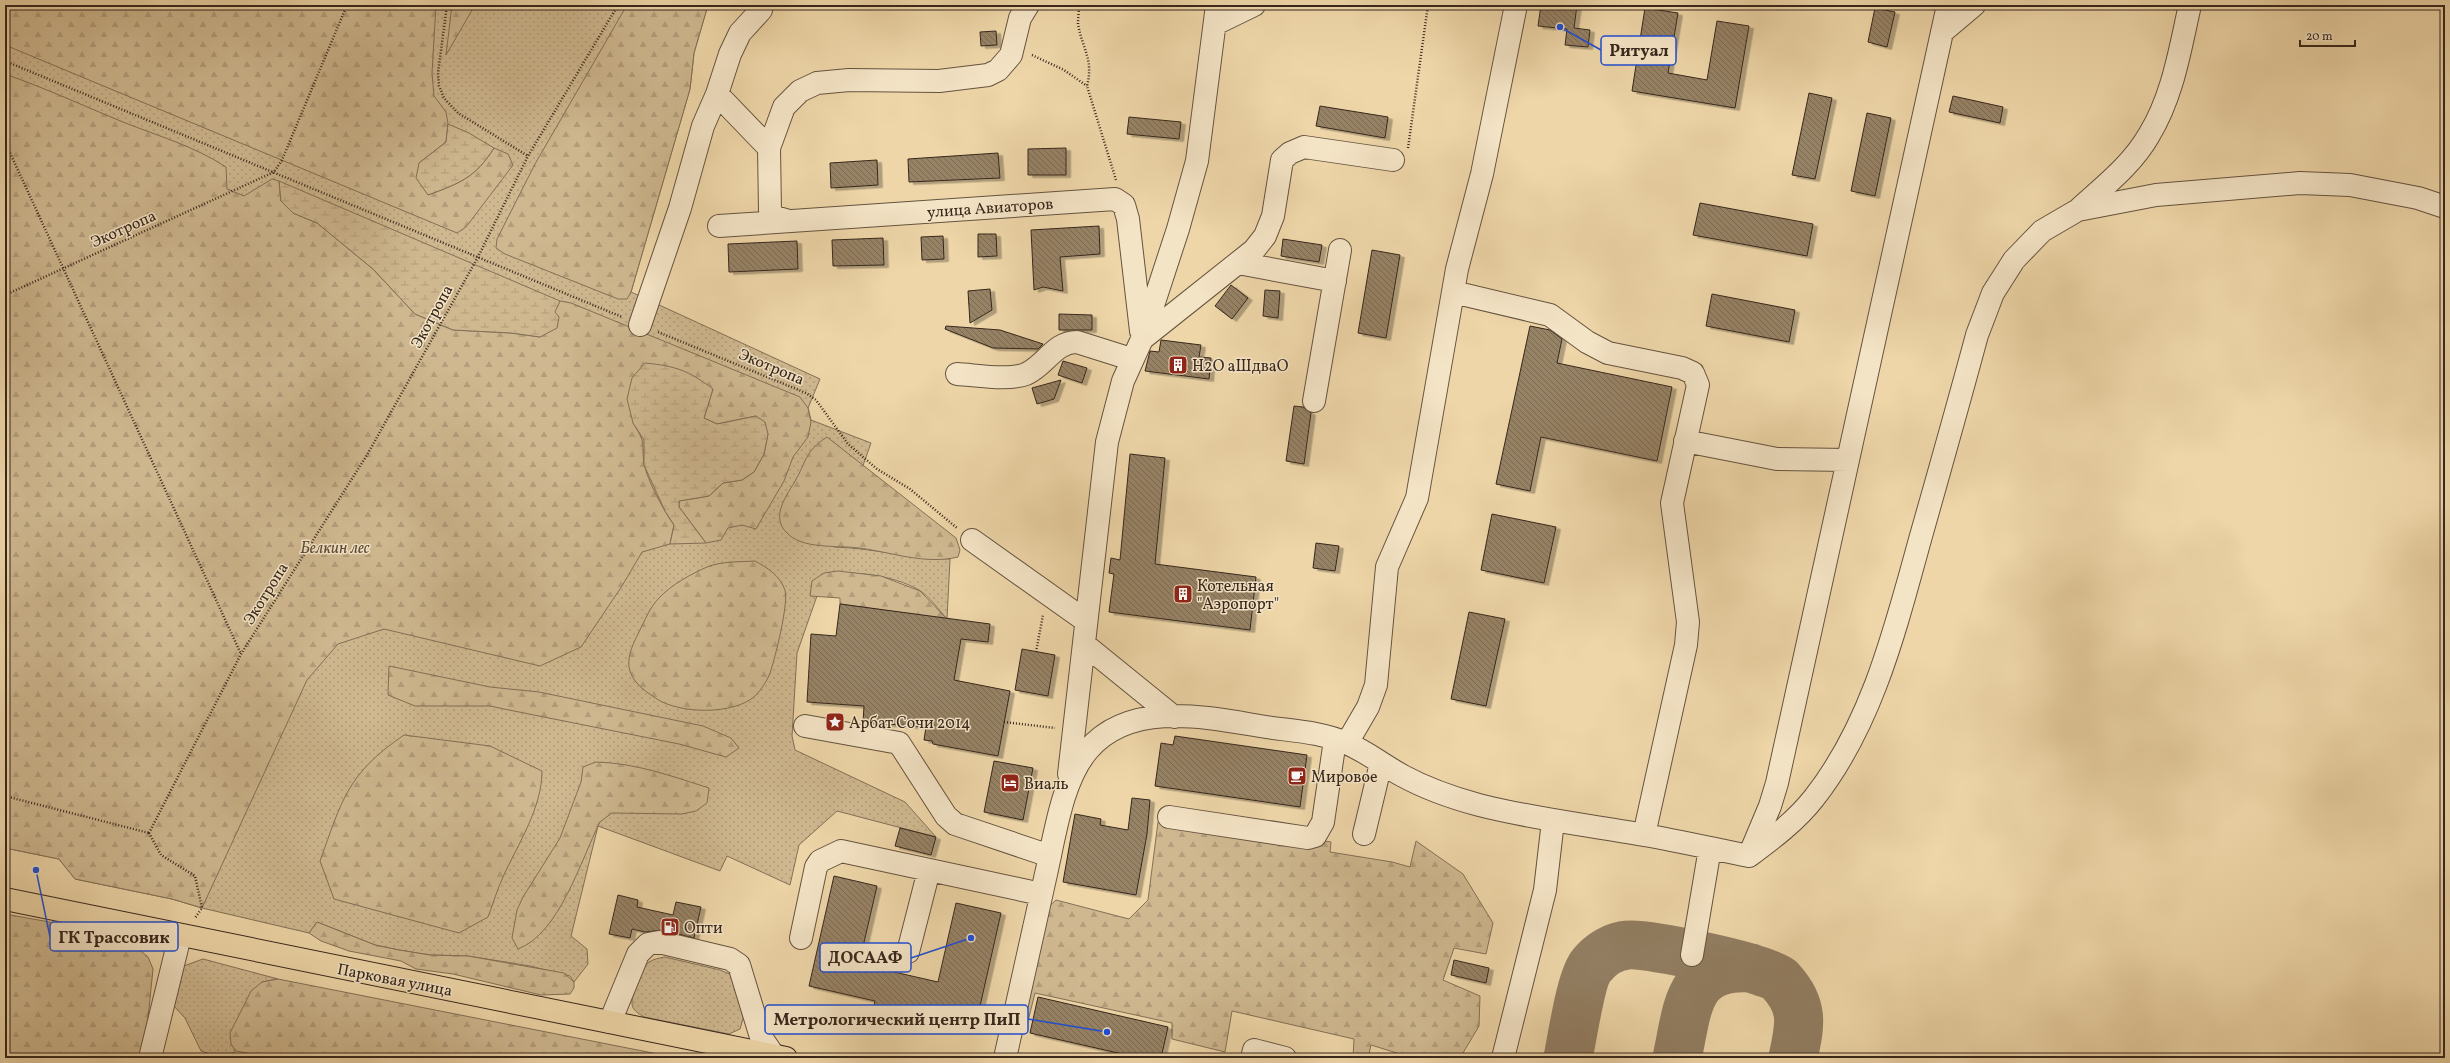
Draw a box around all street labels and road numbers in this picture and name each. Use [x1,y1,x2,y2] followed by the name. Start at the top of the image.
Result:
[926,194,1054,224] street label: улица Авиаторов
[88,206,160,254] street label: Экотропа
[406,281,459,353] street label: Экотропа
[735,344,808,392] street label: Экотропа
[239,559,294,629] street label: Экотропа
[335,959,454,1003] street label: Парковая улица

